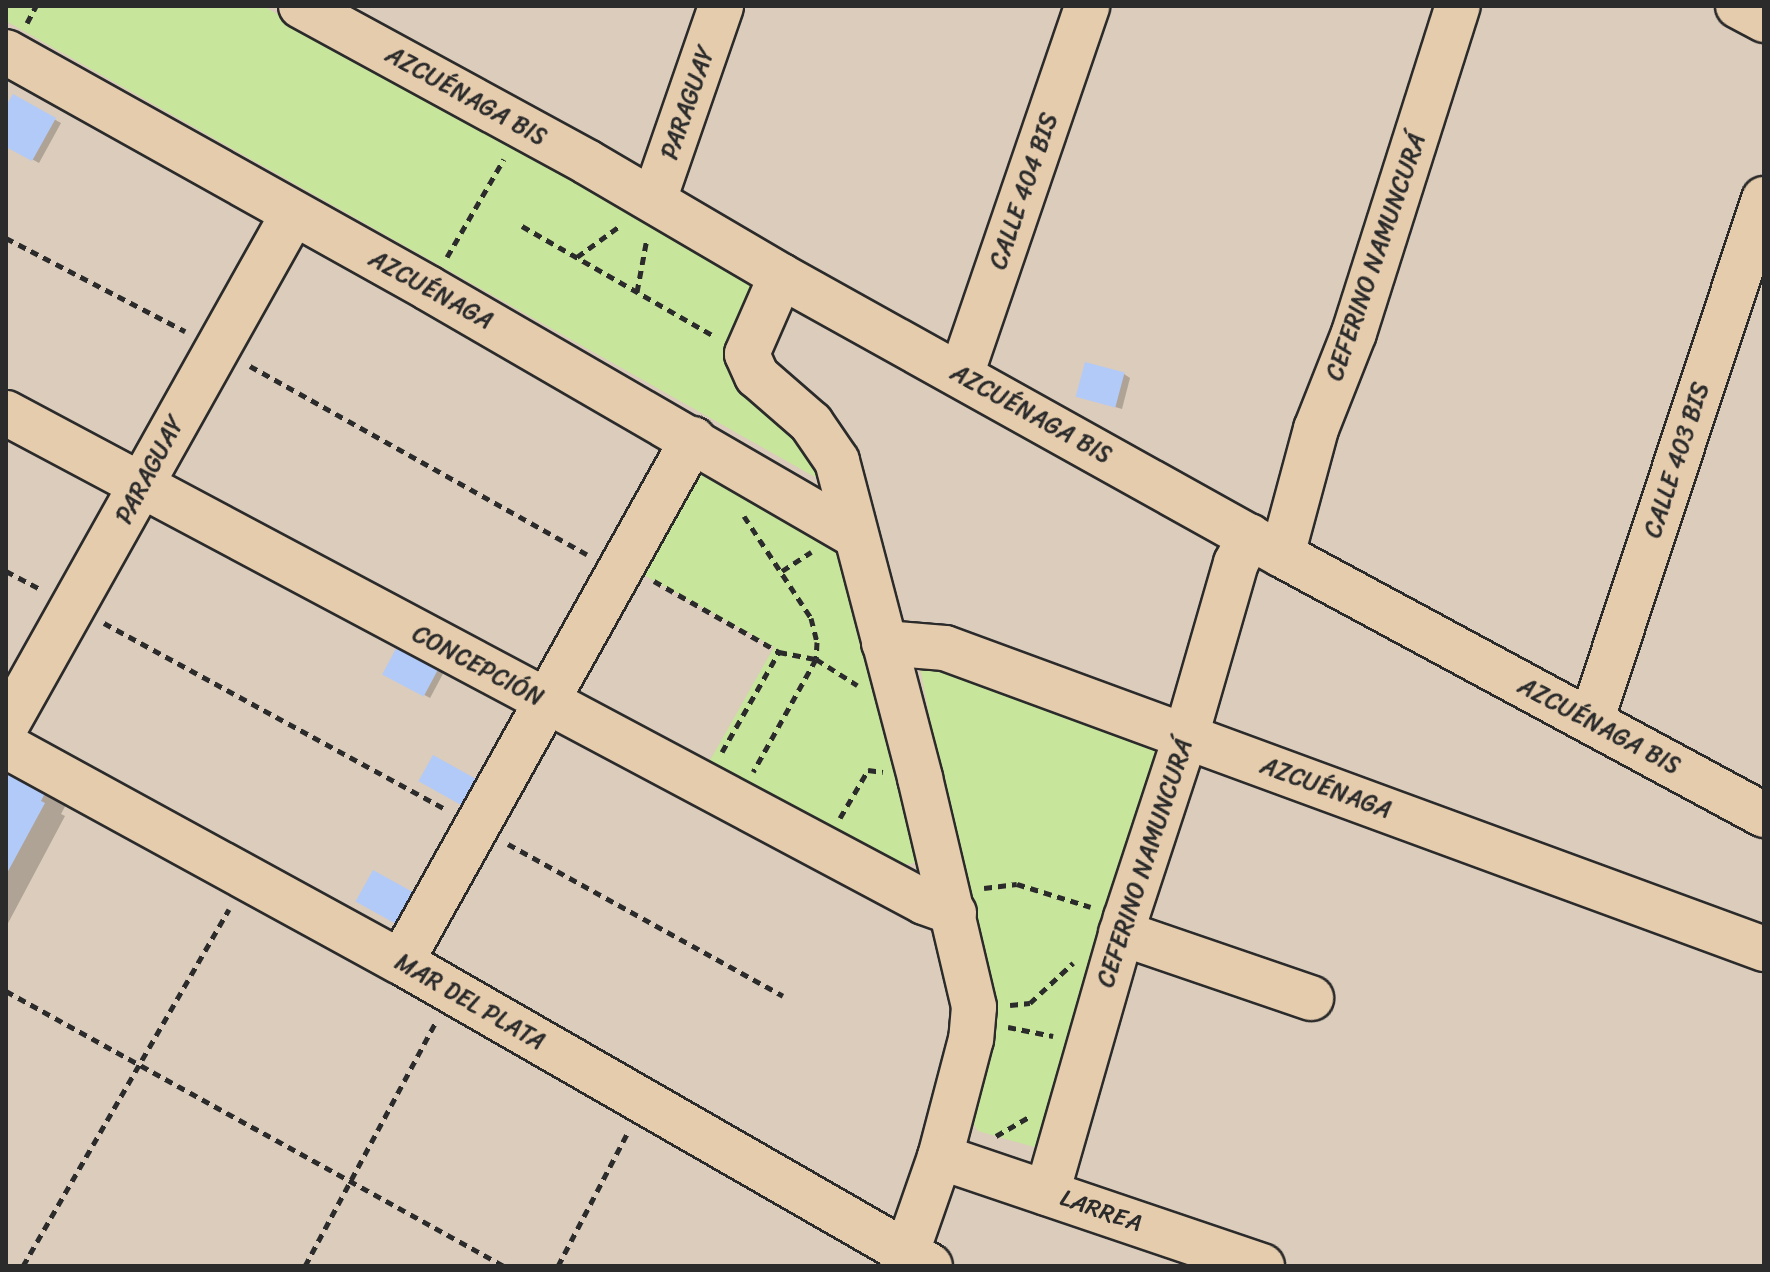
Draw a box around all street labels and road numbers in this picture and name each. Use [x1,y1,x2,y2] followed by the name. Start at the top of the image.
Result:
[379,39,553,153] street label: AZCUÉNAGA BIS
[655,43,721,163] street label: PARAGUAY
[984,109,1064,273] street label: CALLE 404 BIS
[1320,129,1432,385] street label: CEFERINO NAMUNCURÁ
[364,244,498,336] street label: AZCUÉNAGA
[944,357,1118,471] street label: AZCUÉNAGA BIS
[1638,379,1716,541] street label: CALLE 403 BIS
[110,411,190,529] street label: PARAGUAY
[407,619,549,713] street label: CONCEPCIÓN
[1511,670,1687,782] street label: AZCUÉNAGA BIS
[1091,735,1199,991] street label: CEFERINO NAMUNCURÁ
[1257,751,1395,825] street label: AZCUÉNAGA
[390,948,550,1056] street label: MAR DEL PLATA
[1056,1184,1146,1238] street label: LARREA

